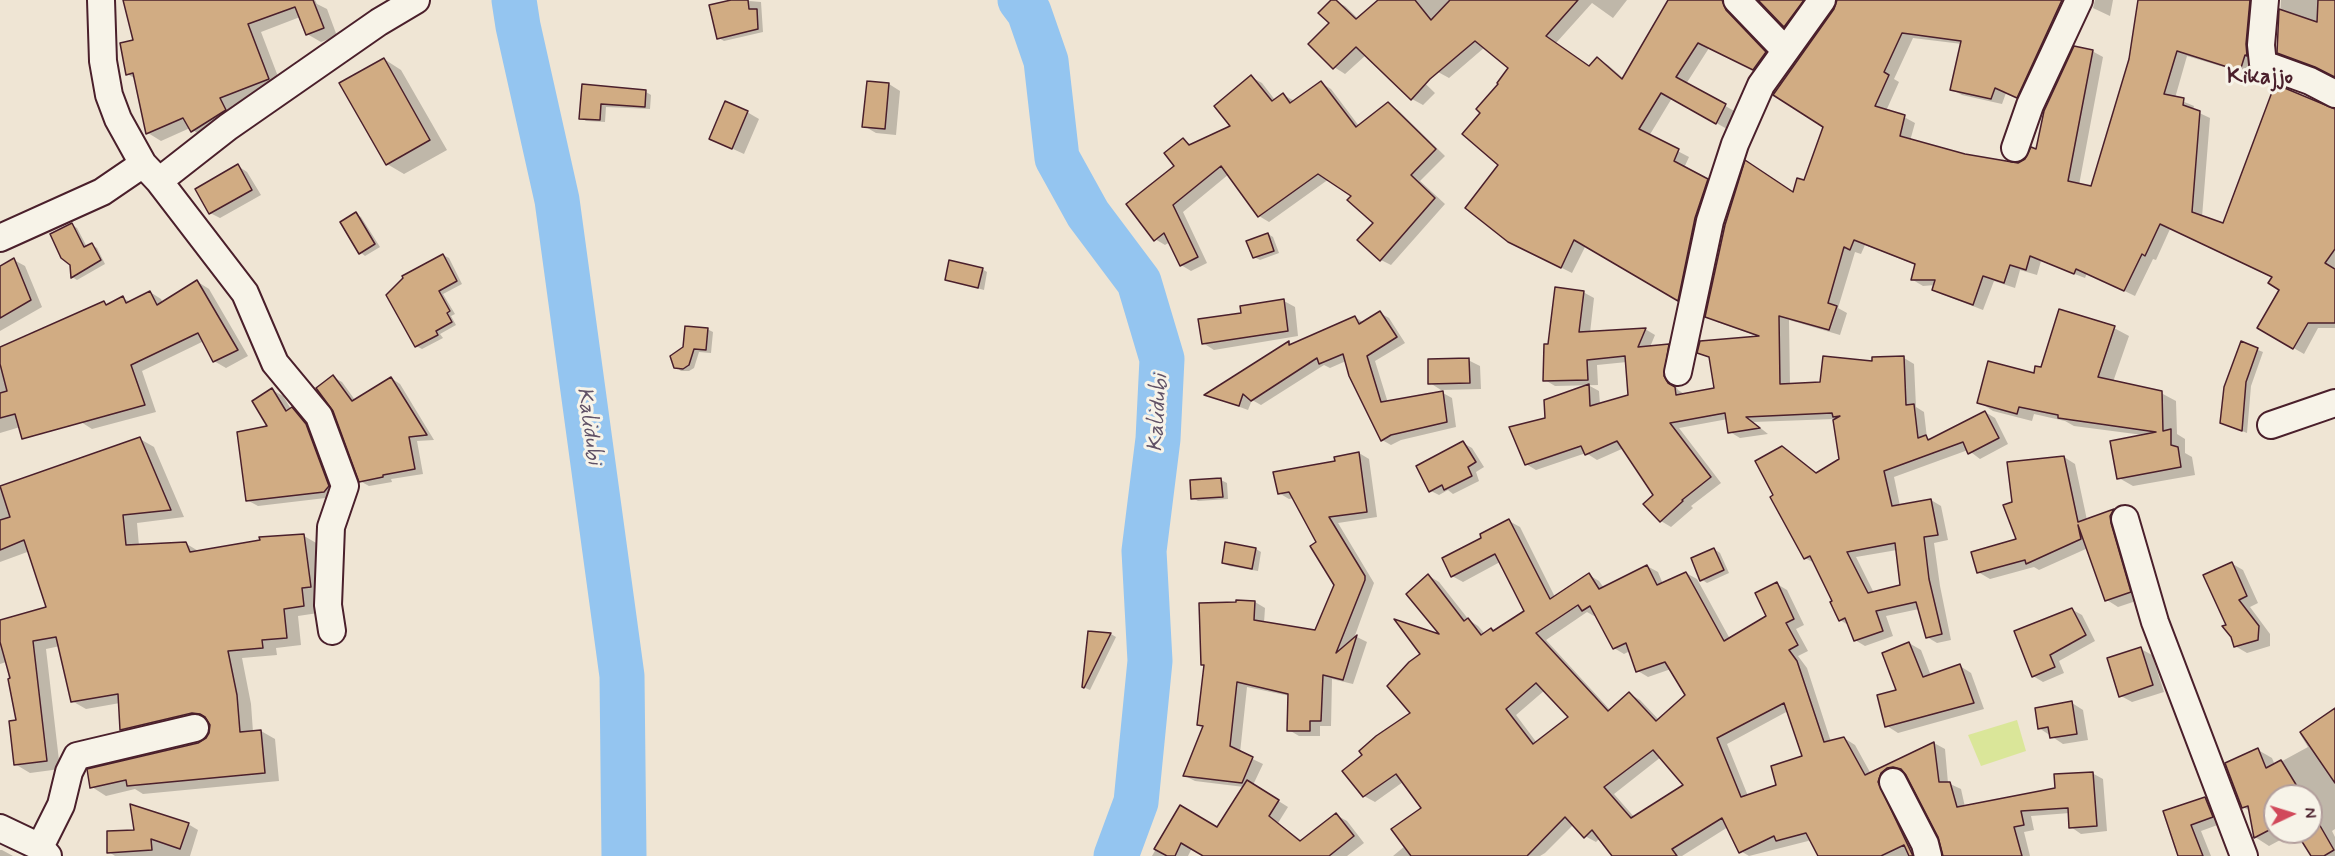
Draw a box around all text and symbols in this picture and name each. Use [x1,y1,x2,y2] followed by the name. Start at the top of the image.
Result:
[2227,65,2293,91] district label: Kikajjo
[1143,373,1175,453] water label: Kalidubi
[569,385,607,467] water label: Kalidubi
[2263,784,2323,844] north arrow
[2299,807,2320,819] text: N

